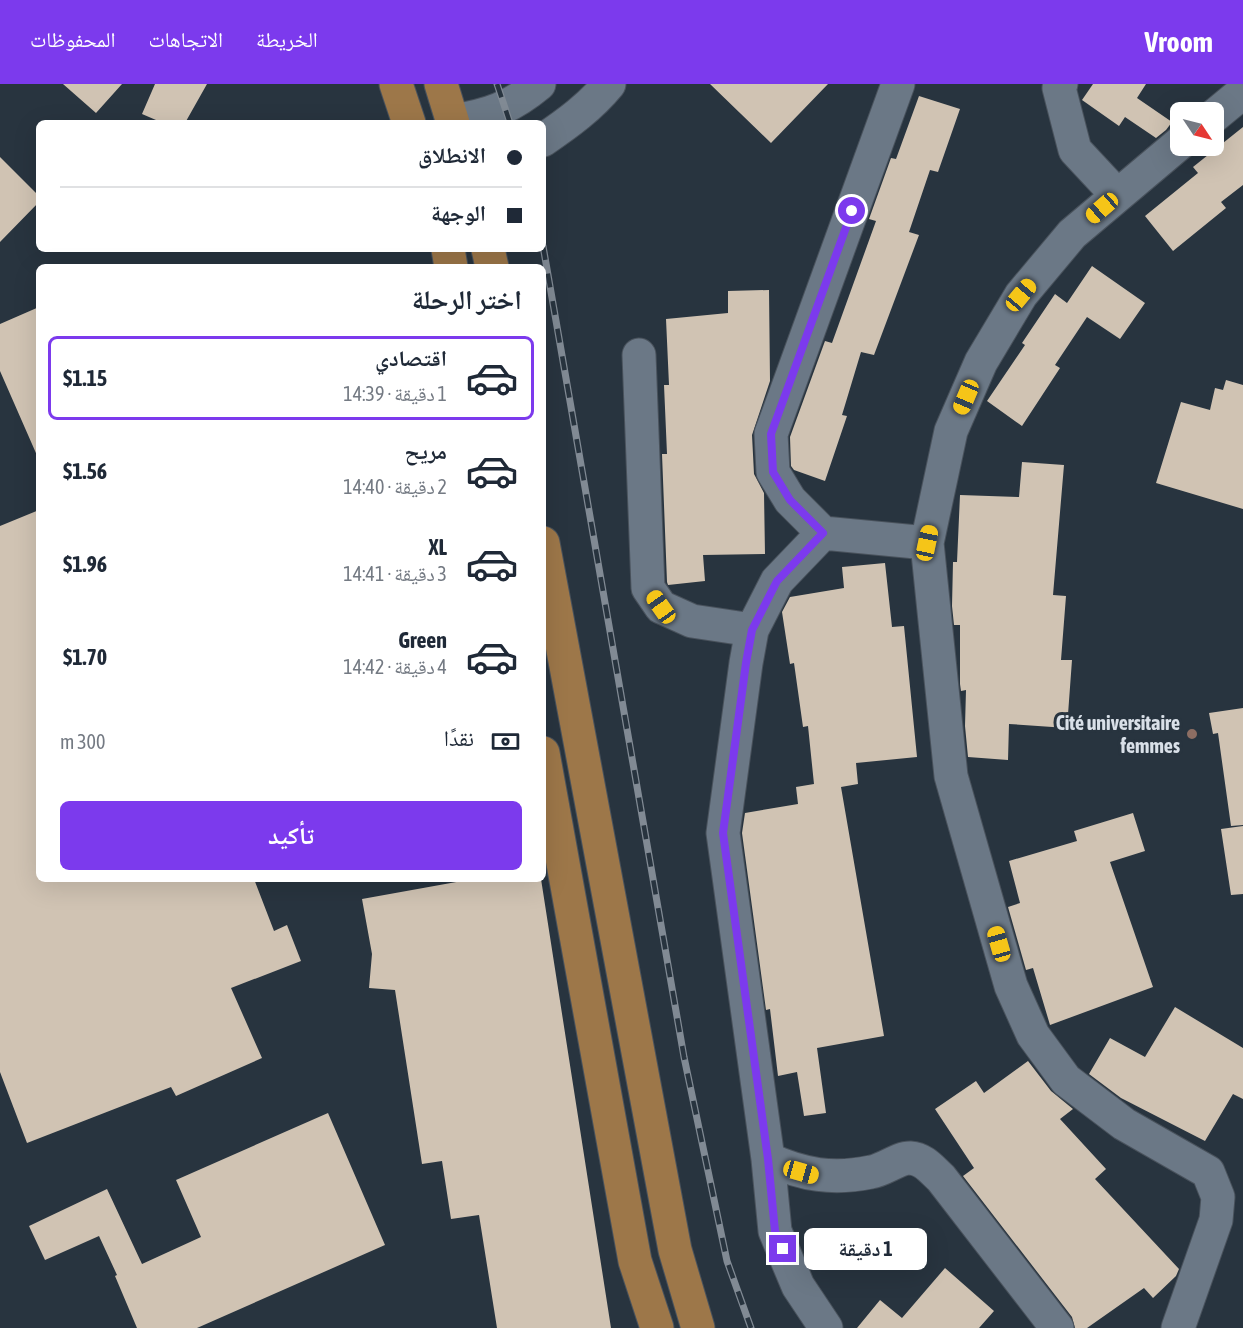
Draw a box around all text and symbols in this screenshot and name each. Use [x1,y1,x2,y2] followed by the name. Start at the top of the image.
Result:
[1145,26,1213,58] text: Vroom
[30,27,115,51] text: المحفوظات
[148,27,223,51] text: الاتجاهات
[256,27,318,51] text: الخريطة
[1170,102,1224,156] north arrow
[1170,102,1224,156] map controls
[418,142,486,168] text: الانطلاق
[1083,189,1121,227] car
[838,197,865,224] route start
[431,200,486,226] text: الوجهة
[1003,275,1039,315] car
[412,284,522,315] text: اختر الرحلة
[375,345,447,371] text: اقتصادي
[465,351,519,405] icon: car
[63,365,107,391] text: $1.15
[951,377,981,417] car
[343,382,447,405] text: 1 دقيقة · 14:39
[404,438,447,464] text: مريح
[465,444,519,498] icon: car
[63,458,107,484] text: $1.56
[343,475,447,498] text: 2 دقيقة · 14:40
[914,524,940,562] car
[429,534,447,560] text: XL
[465,537,519,591] icon: car
[63,551,107,577] text: $1.96
[343,562,447,585] text: 3 دقيقة · 14:41
[643,587,679,627] car
[398,627,447,653] text: Green
[465,630,519,684] icon: car
[63,644,107,670] text: $1.70
[343,655,447,678] text: 4 دقيقة · 14:42
[1056,711,1180,757] place label: Cité universitaire femmes
[444,725,474,751] text: نقدًا
[489,725,522,758] icon: cash
[1185,727,1199,741] marker: Cité universitaire femmes
[60,730,105,753] text: 300 m
[60,801,522,870] button: تأكيد
[985,924,1013,964] car
[781,1158,821,1186] car
[804,1228,927,1270] callout: 1 دقيقة
[769,1235,796,1262] route end
[838,1237,893,1260] text: 1 دقيقة

